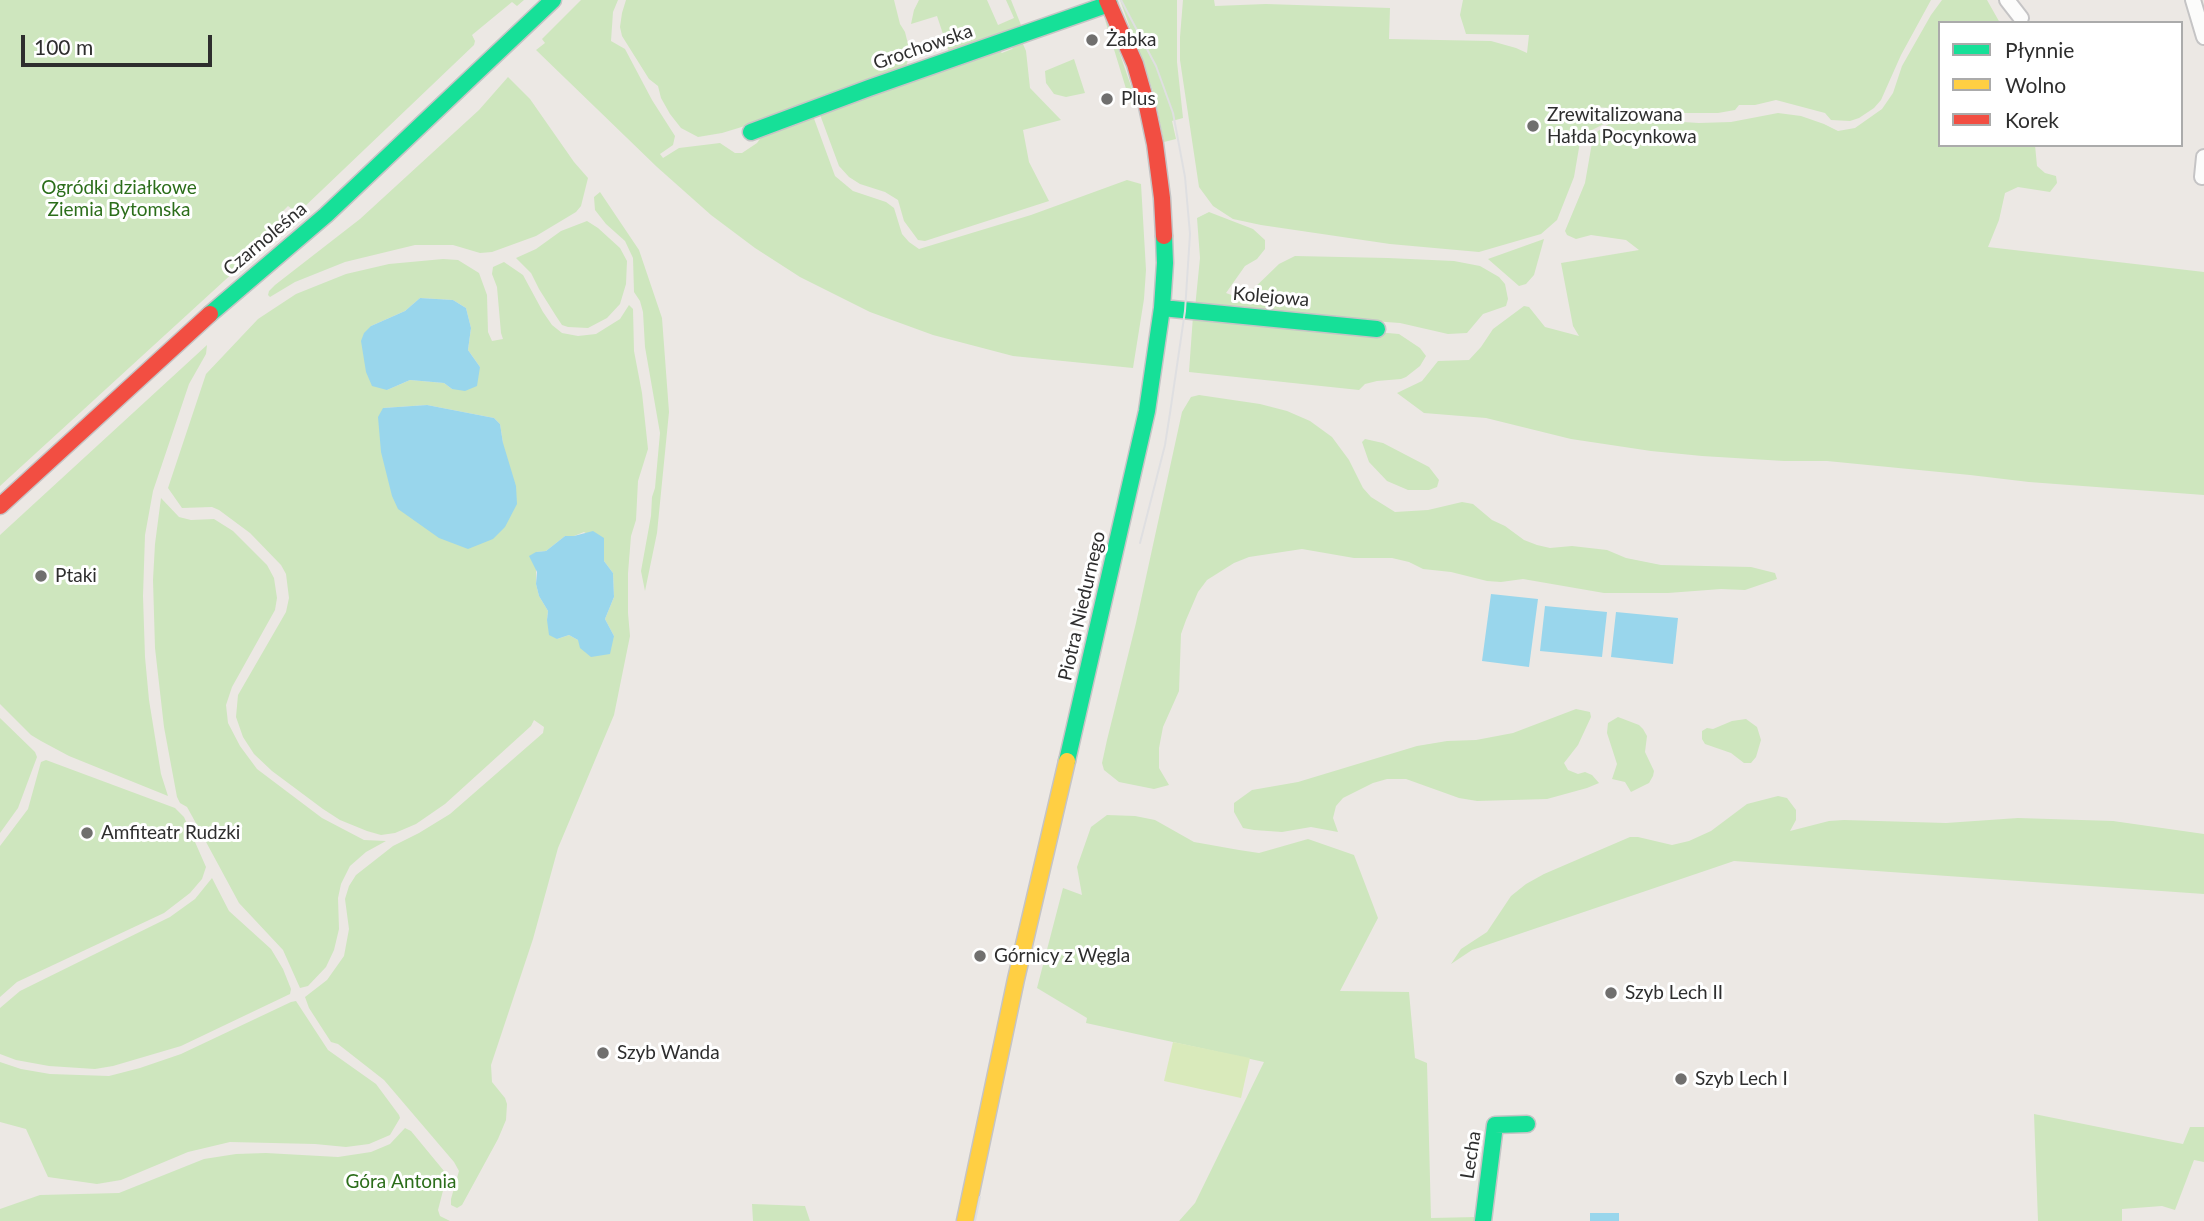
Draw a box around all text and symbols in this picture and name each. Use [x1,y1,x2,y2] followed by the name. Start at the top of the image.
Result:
[870,19,976,75] street label: Grochowska
[24,21,215,65] scale bar
[1938,21,2183,147] legend
[1106,29,1157,51] place label: Żabka
[1084,32,1100,48] marker: Żabka
[34,34,93,59] text: 100 m
[2005,37,2074,62] text: Płynnie
[2005,72,2066,97] text: Wolno
[1121,88,1156,110] place label: Plus
[1099,91,1115,107] marker: Plus
[1547,104,1697,148] place label: Zrewitalizowana Hałda Pocynkowa
[2005,107,2059,132] text: Korek
[1525,118,1541,134] marker: Zrewitalizowana Hałda Pocynkowa
[41,177,197,221] park label: Ogródki działkowe Ziemia Bytomska
[219,198,311,280] street label: Czarnoleśna
[1232,282,1310,312] street label: Kolejowa
[1054,529,1110,683] street label: Piotra Niedurnego
[55,565,97,587] place label: Ptaki
[33,568,49,584] marker: Ptaki
[101,822,240,844] place label: Amfiteatr Rudzki
[79,825,95,841] marker: Amfiteatr Rudzki
[994,945,1130,967] place label: Górnicy z Węgla
[972,948,988,964] marker: Górnicy z Węgla
[1625,982,1723,1004] place label: Szyb Lech II
[1603,985,1619,1001] marker: Szyb Lech II
[617,1042,720,1064] place label: Szyb Wanda
[595,1045,611,1061] marker: Szyb Wanda
[1695,1068,1788,1090] place label: Szyb Lech I
[1673,1071,1689,1087] marker: Szyb Lech I
[1456,1129,1486,1181] street label: Lecha
[345,1171,457,1193] park label: Góra Antonia

